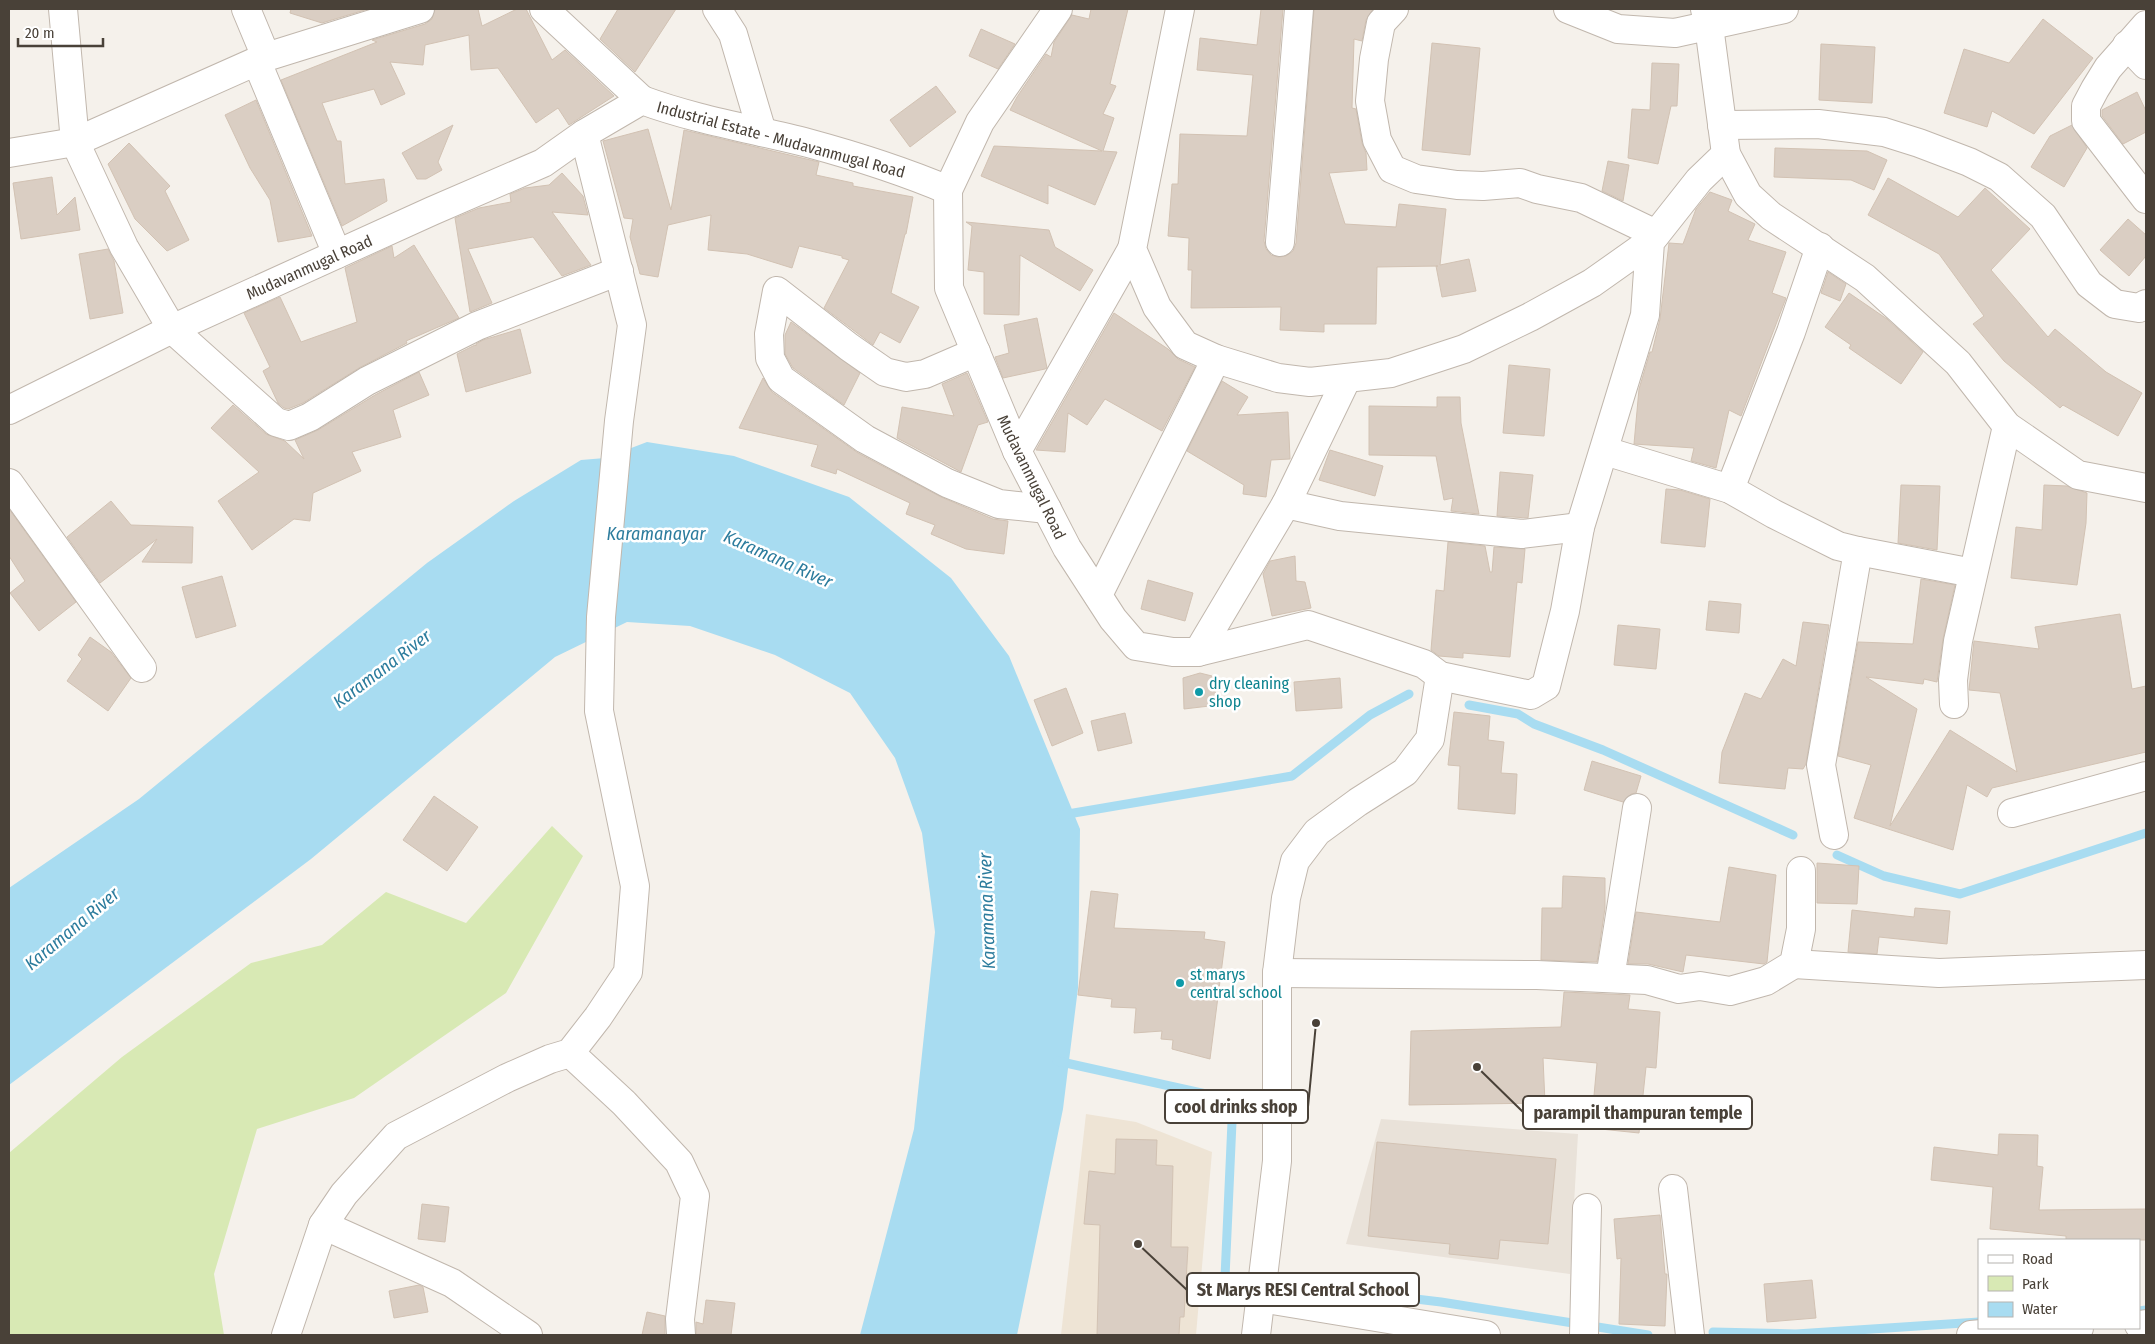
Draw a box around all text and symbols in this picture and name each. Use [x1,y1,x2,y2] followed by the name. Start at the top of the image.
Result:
[18,15,102,47] scale bar
[25,24,55,42] text: 20 m
[655,97,907,182] street label: Industrial Estate - Mudavanmugal Road
[243,231,375,304] street label: Mudavanmugal Road
[993,412,1070,542] street label: Mudavanmugal Road
[607,523,706,545] water label: Karamanayar
[720,525,836,593] water label: Karamana River
[329,625,436,713] water label: Karamana River
[1209,674,1290,711] place label: dry cleaning shop
[1193,686,1205,698] marker: dry cleaning shop
[974,852,1000,970] water label: Karamana River
[20,883,124,975] water label: Karamana River
[1190,965,1282,1002] place label: st marys central school
[1174,977,1186,989] marker: st marys central school
[1165,1090,1308,1123] callout: cool drinks shop
[1174,1096,1298,1118] text: cool drinks shop
[1523,1096,1752,1129] callout: parampil thampuran temple
[1534,1102,1742,1124] text: parampil thampuran temple
[1978,1239,2140,1329] legend
[2022,1250,2053,1268] text: Road
[1187,1273,1419,1306] callout: St Marys RESI Central School
[2022,1275,2049,1293] text: Park
[1197,1279,1409,1301] text: St Marys RESI Central School
[2022,1300,2058,1318] text: Water

